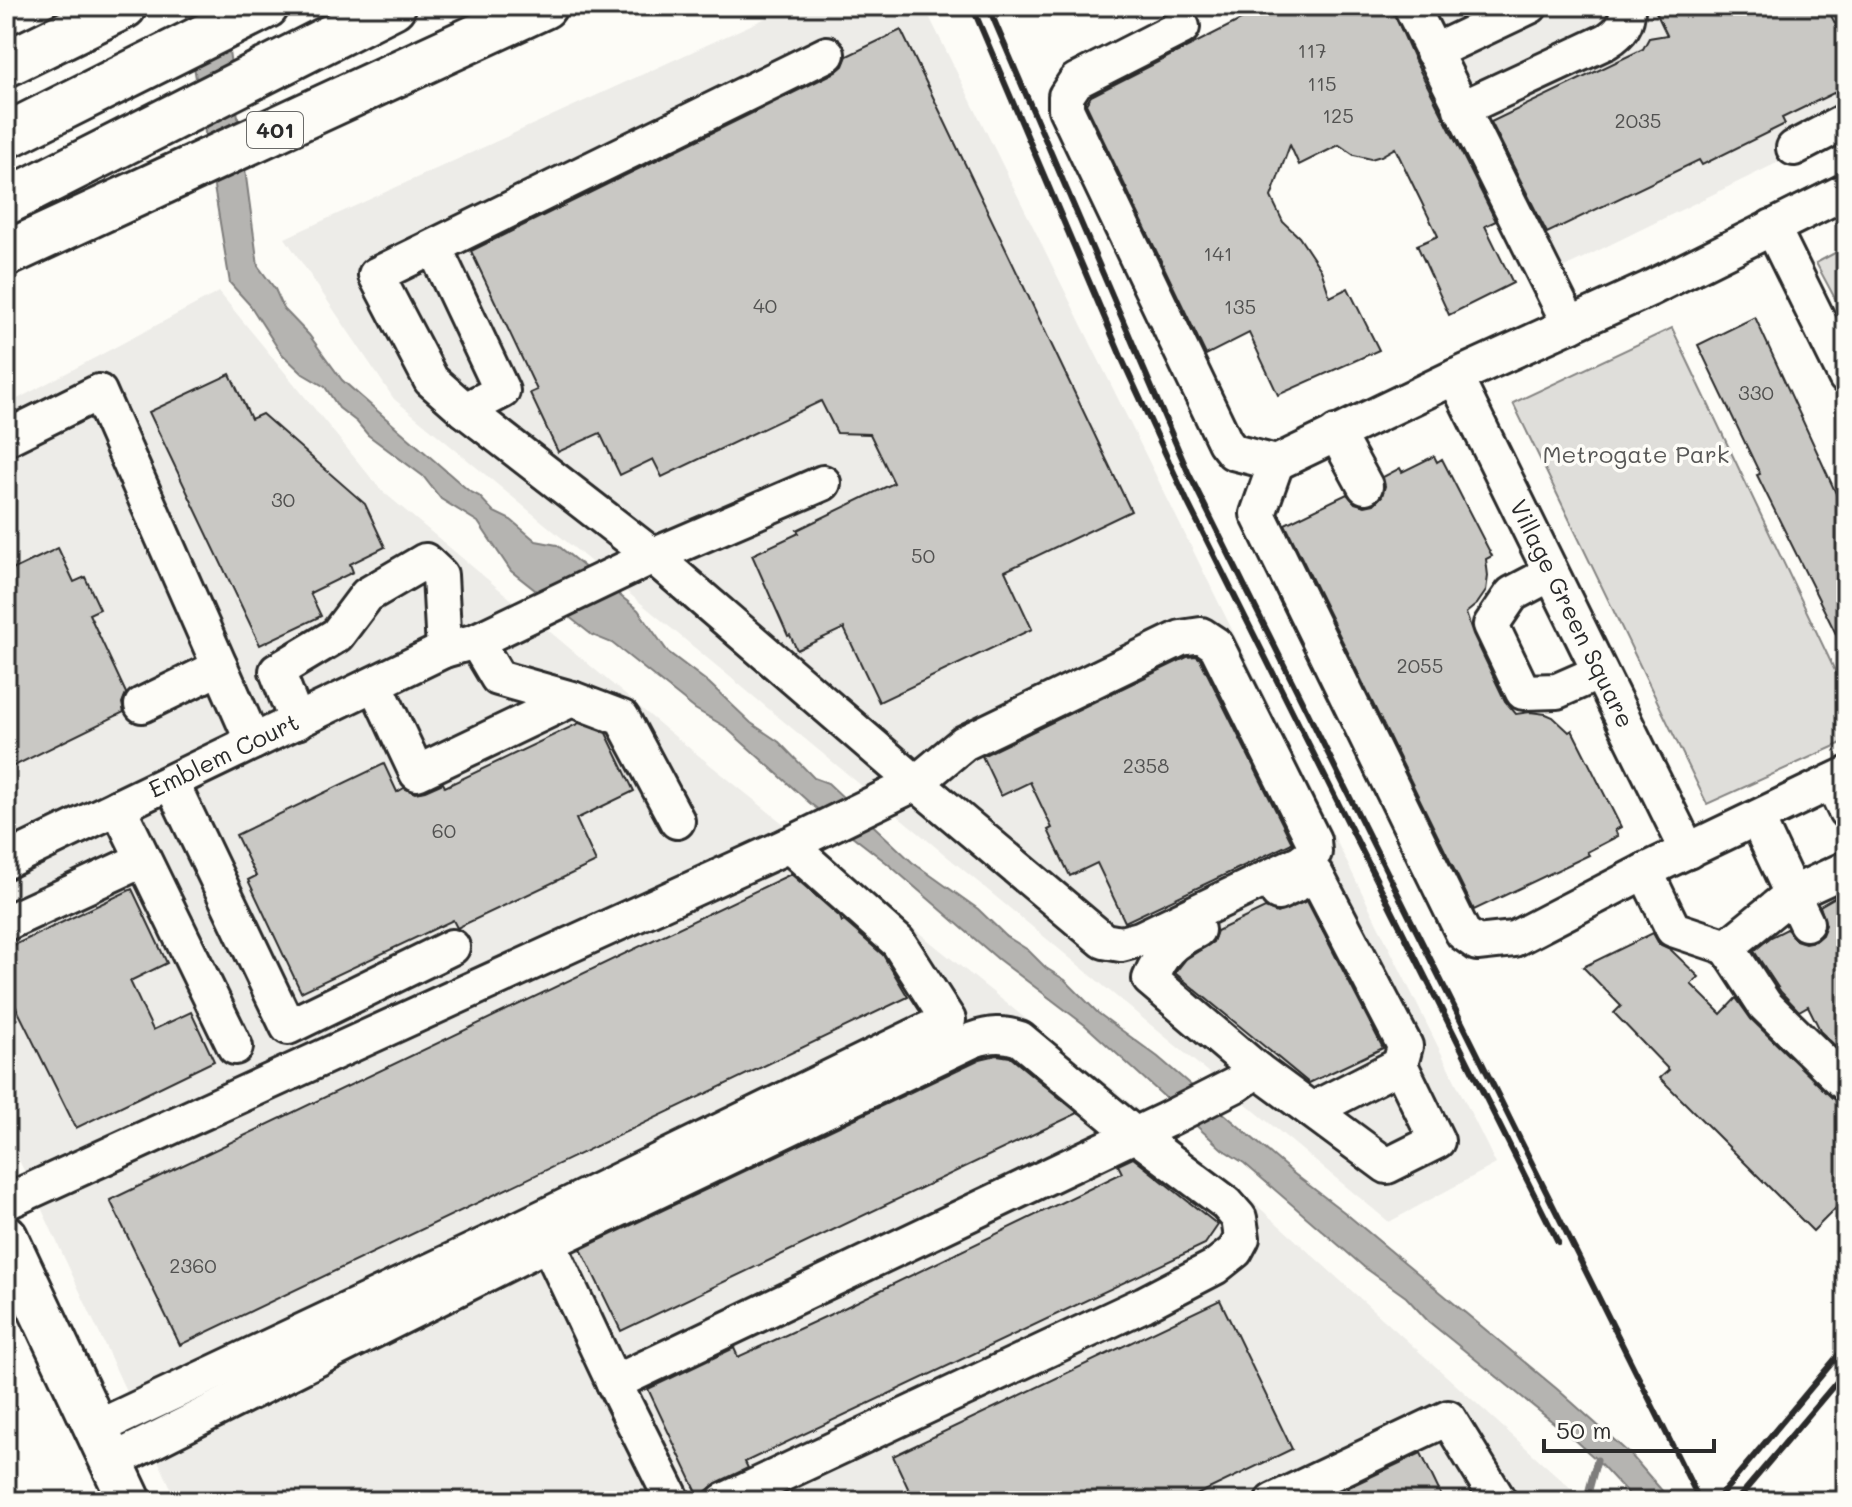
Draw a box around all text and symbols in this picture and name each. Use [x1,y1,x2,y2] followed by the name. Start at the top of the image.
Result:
[1298,37,1327,63] house number: 117
[1307,70,1337,96] house number: 115
[1322,102,1354,128] house number: 125
[1615,107,1661,133] house number: 2035
[247,112,303,148] road number: 401
[1203,240,1233,266] house number: 141
[753,292,777,318] house number: 40
[1224,293,1256,319] house number: 135
[1738,379,1774,405] house number: 330
[1542,438,1730,469] park label: Metrogate Park
[271,486,295,512] house number: 30
[1504,494,1642,733] street label: Village Green Square
[911,542,935,568] house number: 50
[1397,652,1443,678] house number: 2055
[143,705,304,804] street label: Emblem Court
[1123,752,1169,778] house number: 2358
[432,817,456,843] house number: 60
[169,1252,217,1278] house number: 2360
[1544,1403,1714,1453] scale bar
[1556,1414,1612,1445] text: 50 m

